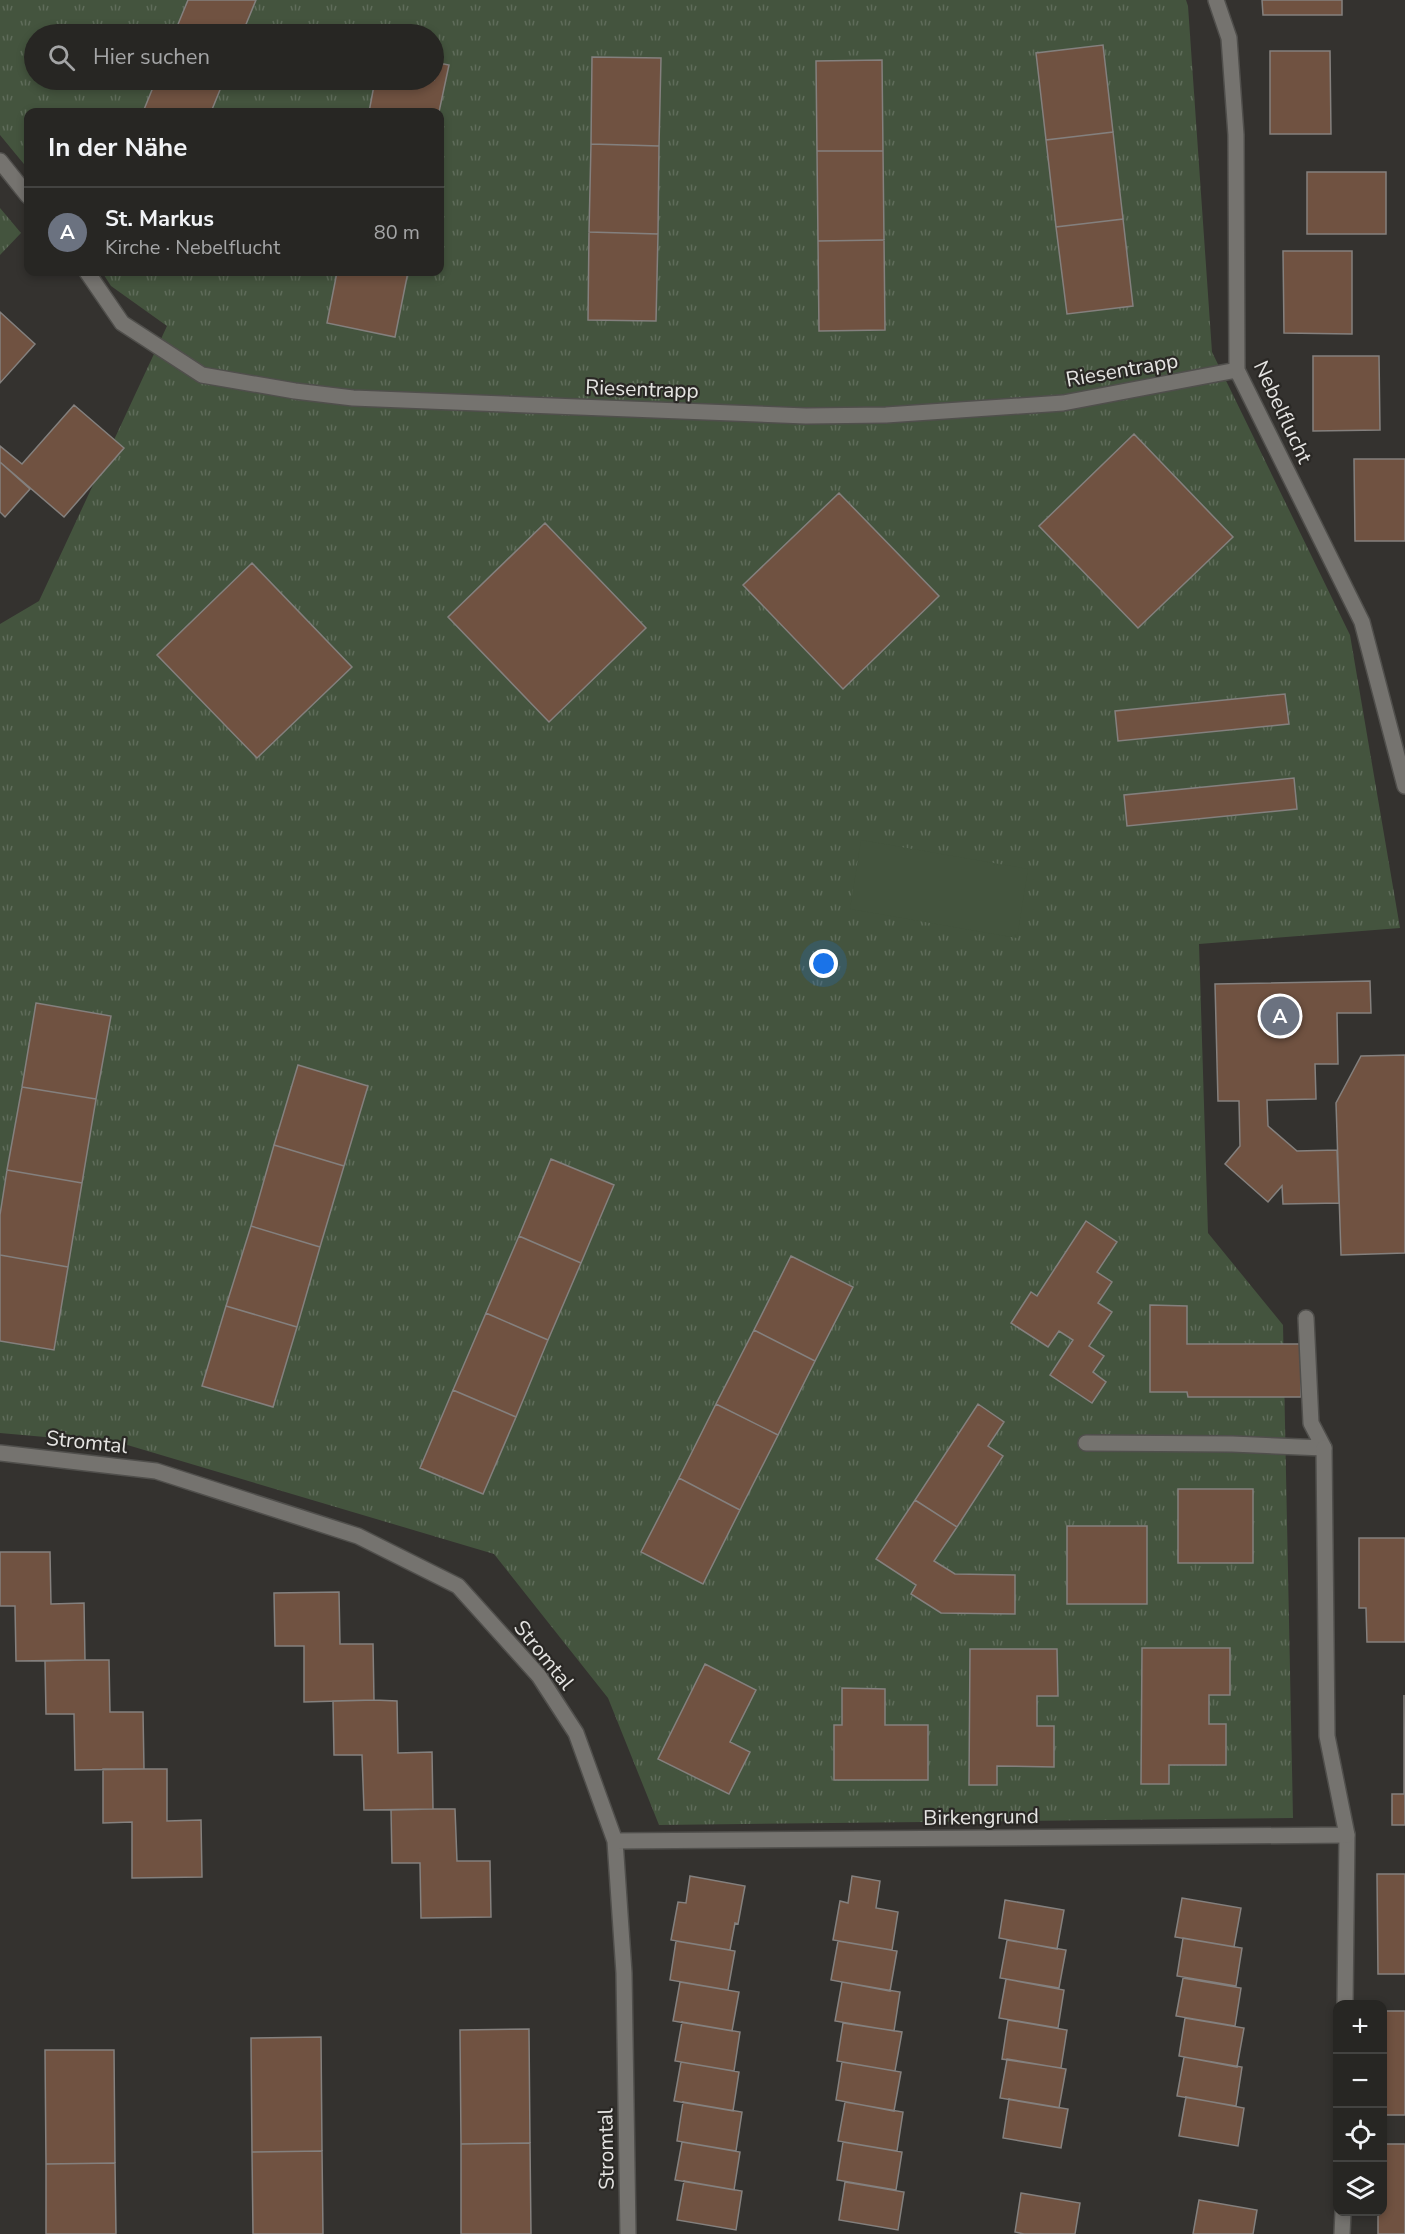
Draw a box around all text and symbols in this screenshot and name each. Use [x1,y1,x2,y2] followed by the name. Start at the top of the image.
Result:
[24,24,444,90] search box
[45,41,78,74] icon: search
[93,42,210,72] text: Hier suchen
[48,130,187,165] text: In der Nähe
[105,204,214,234] text: St. Markus
[60,219,75,246] text: A
[374,219,420,246] text: 80 m
[105,234,280,261] text: Kirche · Nebelflucht
[1064,346,1180,394] street label: Riesentrapp
[1247,356,1319,468] street label: Nebelflucht
[585,373,699,405] street label: Riesentrapp
[809,949,838,978] your location
[1260,994,1300,1038] pin: A
[45,1424,130,1460] street label: Stromtal
[507,1614,581,1696] street label: Stromtal
[923,1802,1039,1832] street label: Birkengrund
[1333,2000,1387,2216] map controls
[1333,2000,1387,2054] button: +
[1333,2054,1387,2108] button: −
[591,2107,621,2190] street label: Stromtal
[1333,2108,1387,2162] button: locate
[1333,2162,1387,2216] button: layers

